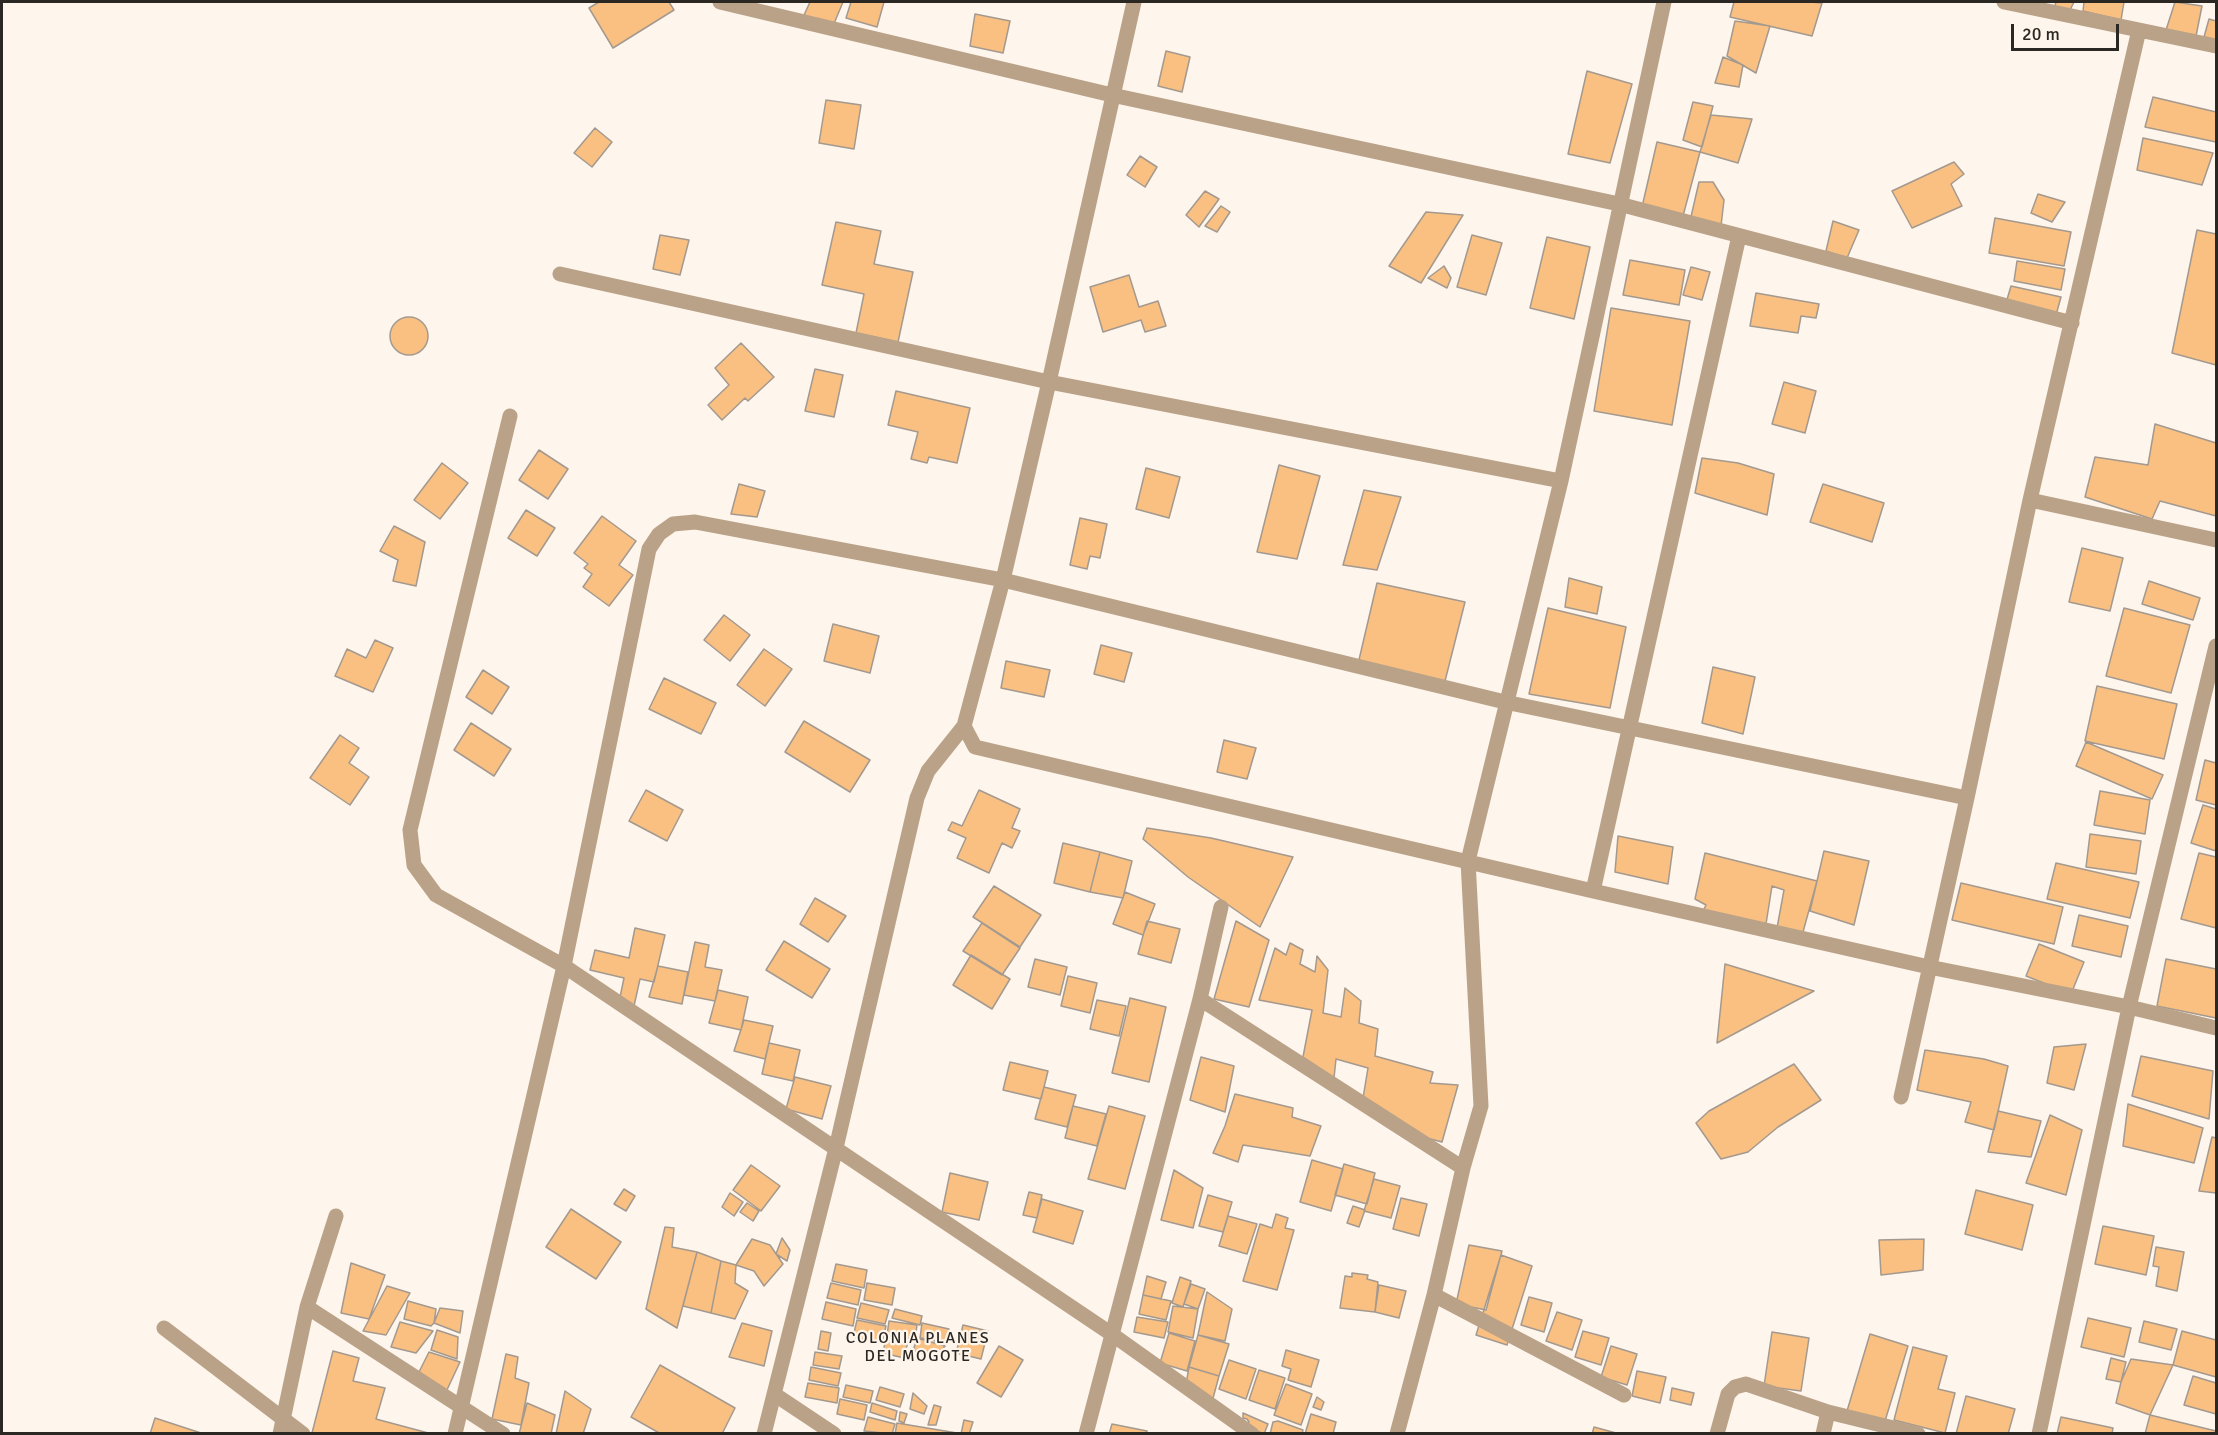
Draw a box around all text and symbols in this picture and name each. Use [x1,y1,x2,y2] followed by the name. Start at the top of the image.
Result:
[2014,12,2122,50] scale bar
[2022,23,2060,45] text: 20 m
[846,1329,990,1367] district label: COLONIA PLANES DEL MOGOTE

